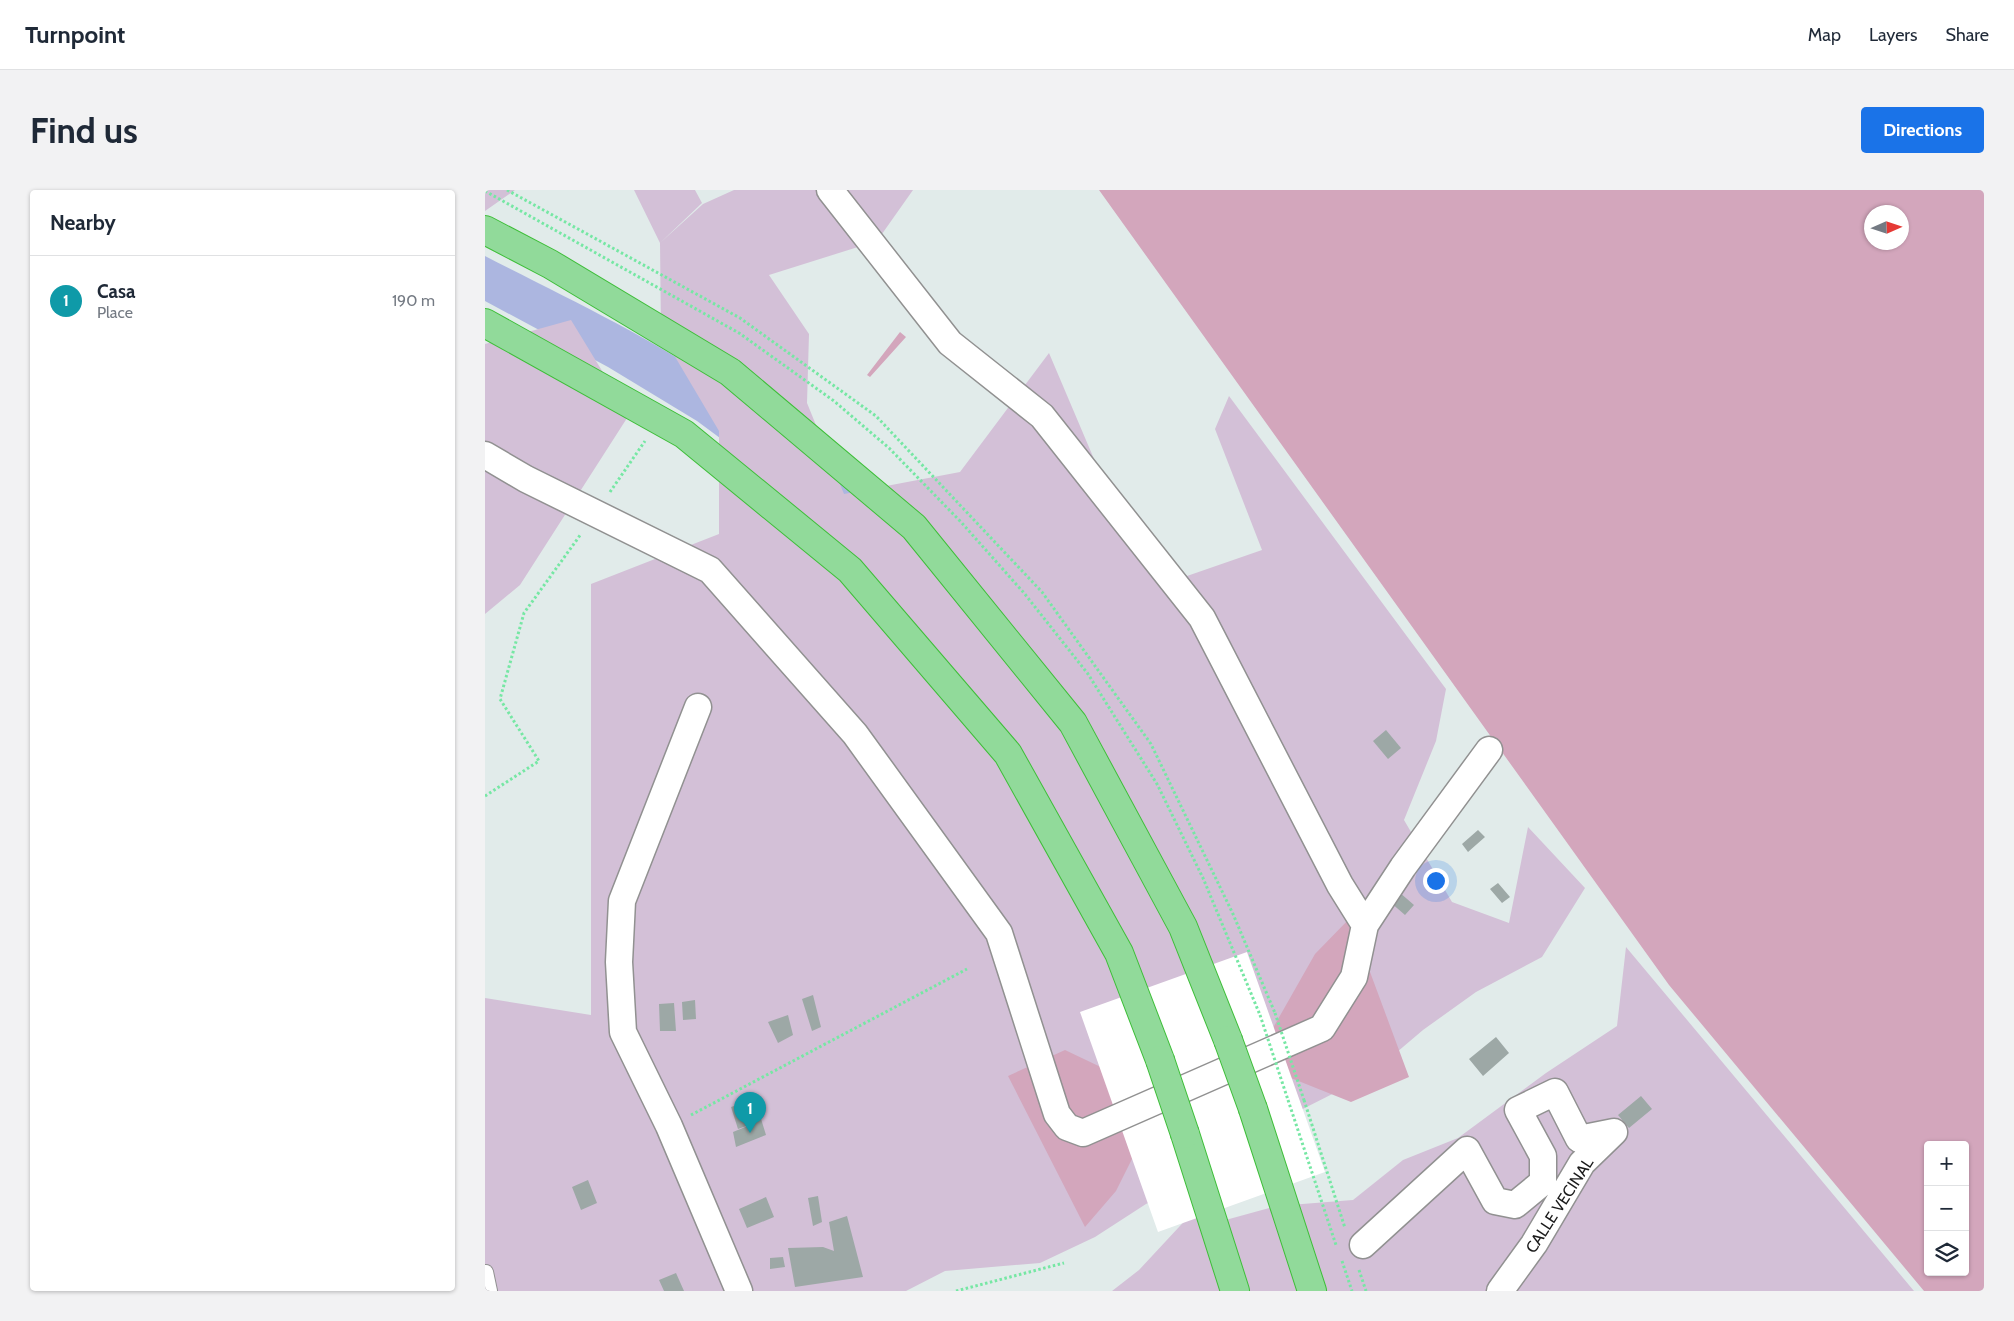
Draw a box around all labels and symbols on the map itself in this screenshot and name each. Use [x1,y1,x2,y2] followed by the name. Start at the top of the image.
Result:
[1864,205,1909,250] north arrow
[1423,868,1449,894] your location
[734,1092,766,1133] pin: 1
[1522,1154,1597,1256] street label: CALLE VECINAL

